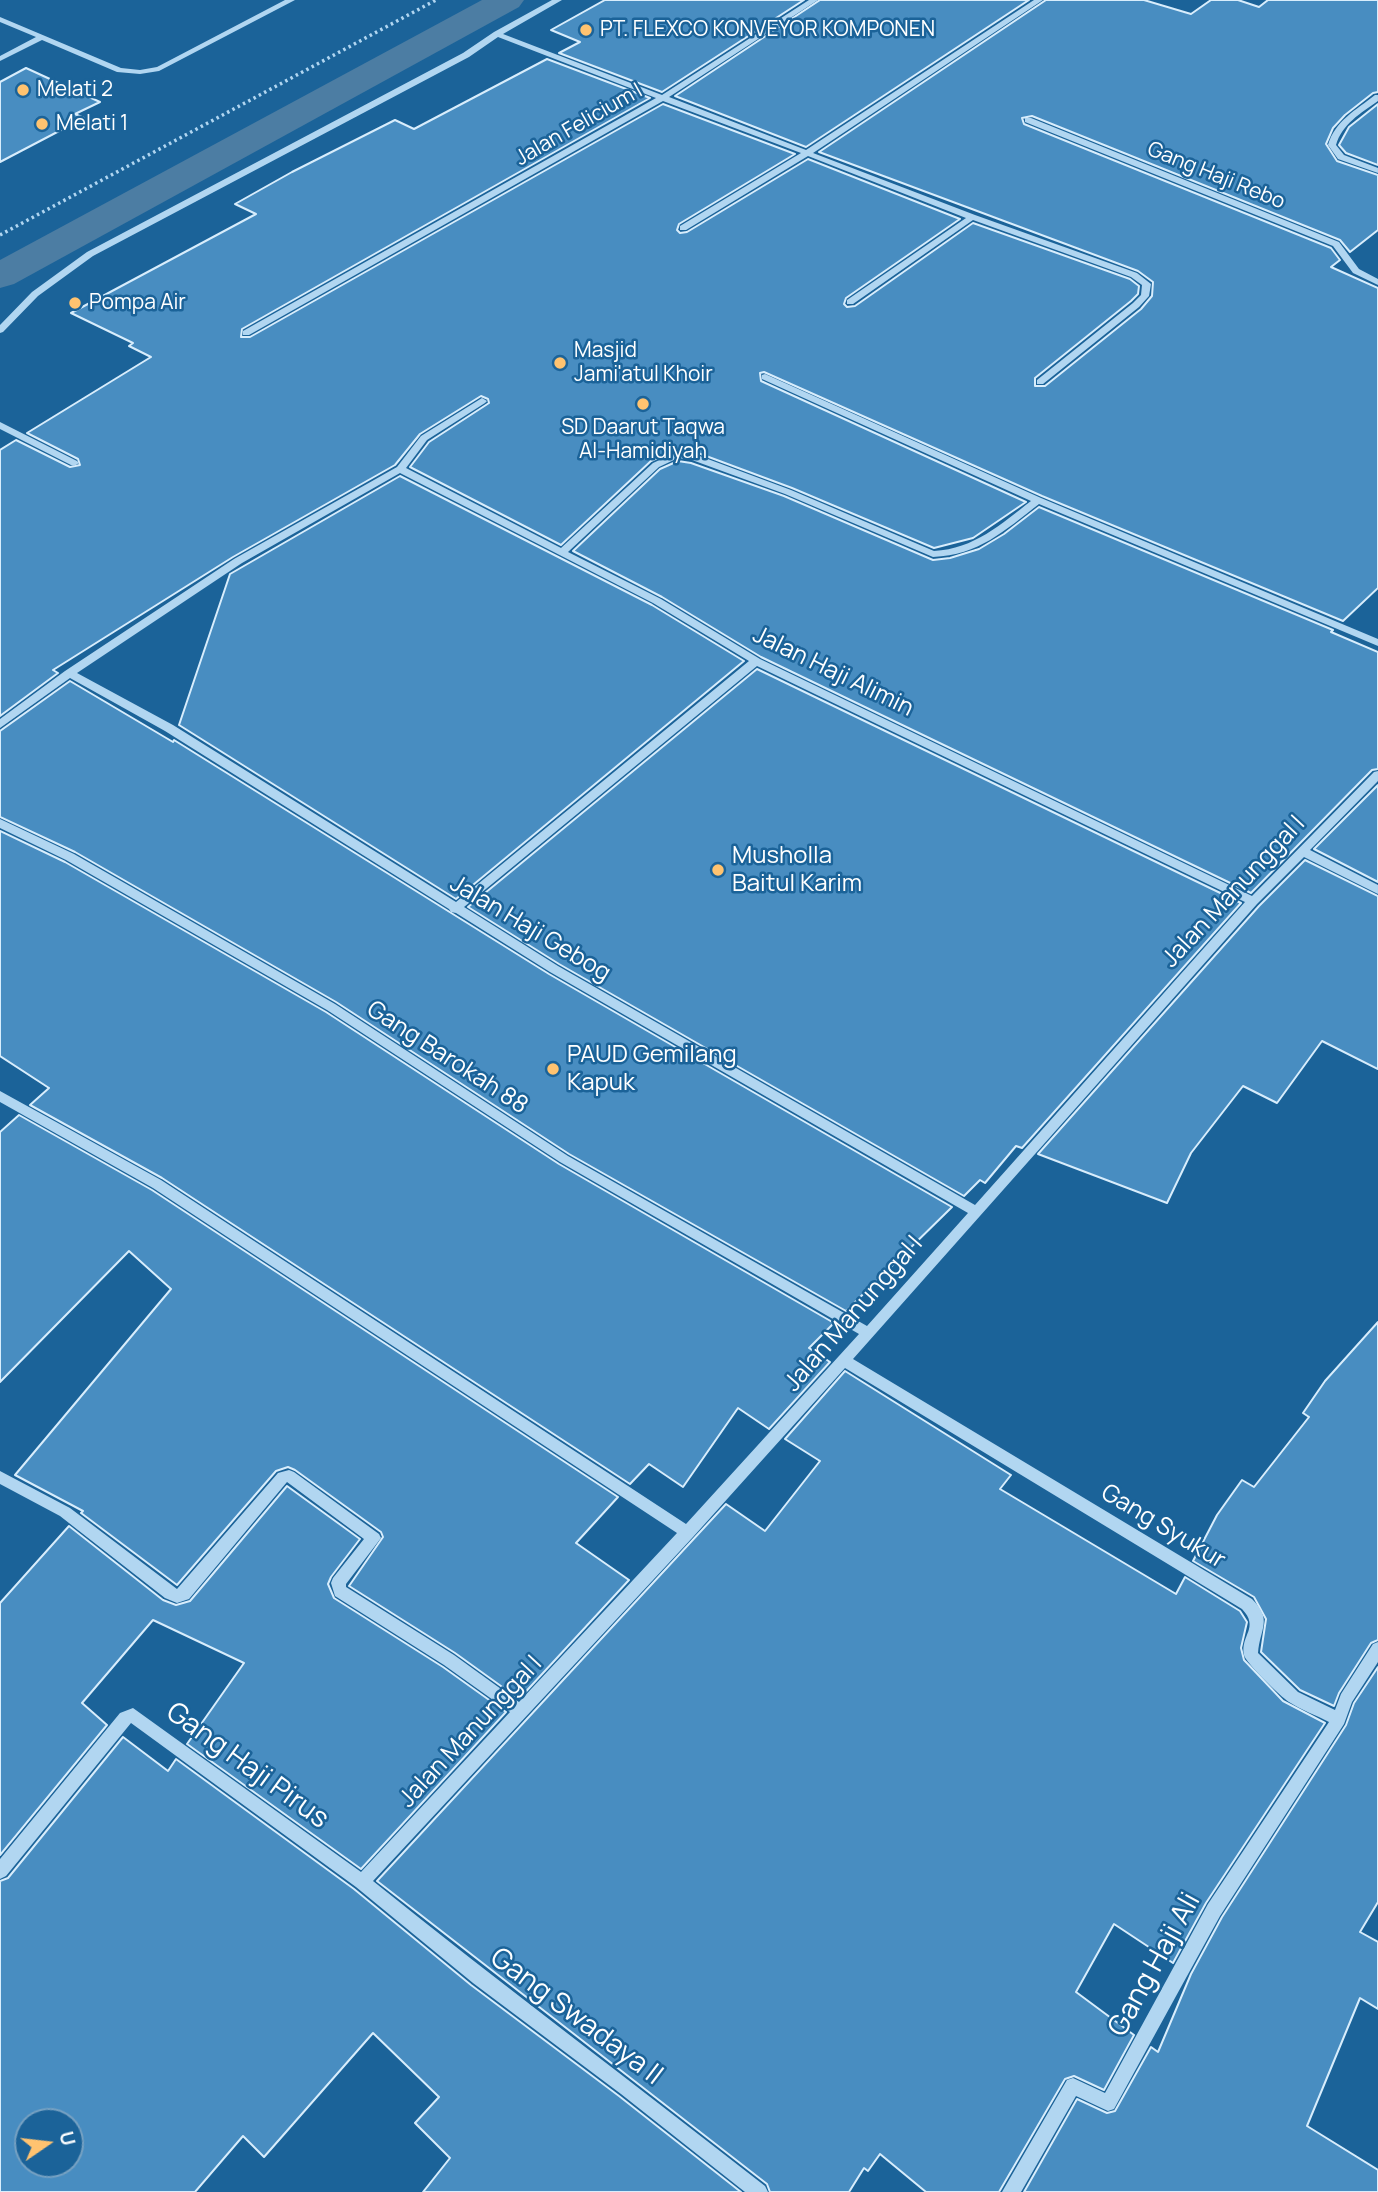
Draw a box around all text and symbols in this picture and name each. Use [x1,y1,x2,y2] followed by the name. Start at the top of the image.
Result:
[600,17,935,43] place label: PT. FLEXCO KONVEYOR KOMPONEN
[578,22,594,38] marker: PT. FLEXCO KONVEYOR KOMPONEN
[37,77,113,103] place label: Melati 2
[511,78,647,172] street label: Jalan Felicium I
[15,82,31,98] marker: Melati 2
[56,111,128,137] place label: Melati 1
[34,116,50,132] marker: Melati 1
[1143,137,1289,215] street label: Gang Haji Rebo
[89,290,186,316] place label: Pompa Air
[67,295,83,311] marker: Pompa Air
[574,338,713,388] place label: Masjid Jami'atul Khoir
[552,355,568,371] marker: Masjid Jami'atul Khoir
[635,396,651,412] marker: SD Daarut Taqwa Al-Hamidiyah
[561,415,725,465] place label: SD Daarut Taqwa Al-Hamidiyah
[748,621,918,723] street label: Jalan Haji Alimin
[1156,810,1312,974] street label: Jalan Manunggal I
[732,842,862,898] place label: Musholla Baitul Karim
[710,862,726,878] marker: Musholla Baitul Karim
[445,870,615,988] street label: Jalan Haji Gebog
[361,995,533,1121] street label: Gang Barokah 88
[567,1041,737,1097] place label: PAUD Gemilang Kapuk
[545,1061,561,1077] marker: PAUD Gemilang Kapuk
[779,1230,929,1398] street label: Jalan Manunggal I
[1096,1479,1230,1575] street label: Gang Syukur
[393,1650,549,1814] street label: Jalan Manunggal I
[159,1696,335,1836] street label: Gang Haji Pirus
[1102,1887,1208,2043] street label: Gang Haji Ali
[483,1941,669,2093] street label: Gang Swadaya II
[14,2108,84,2178] north arrow
[53,2129,82,2148] text: U

